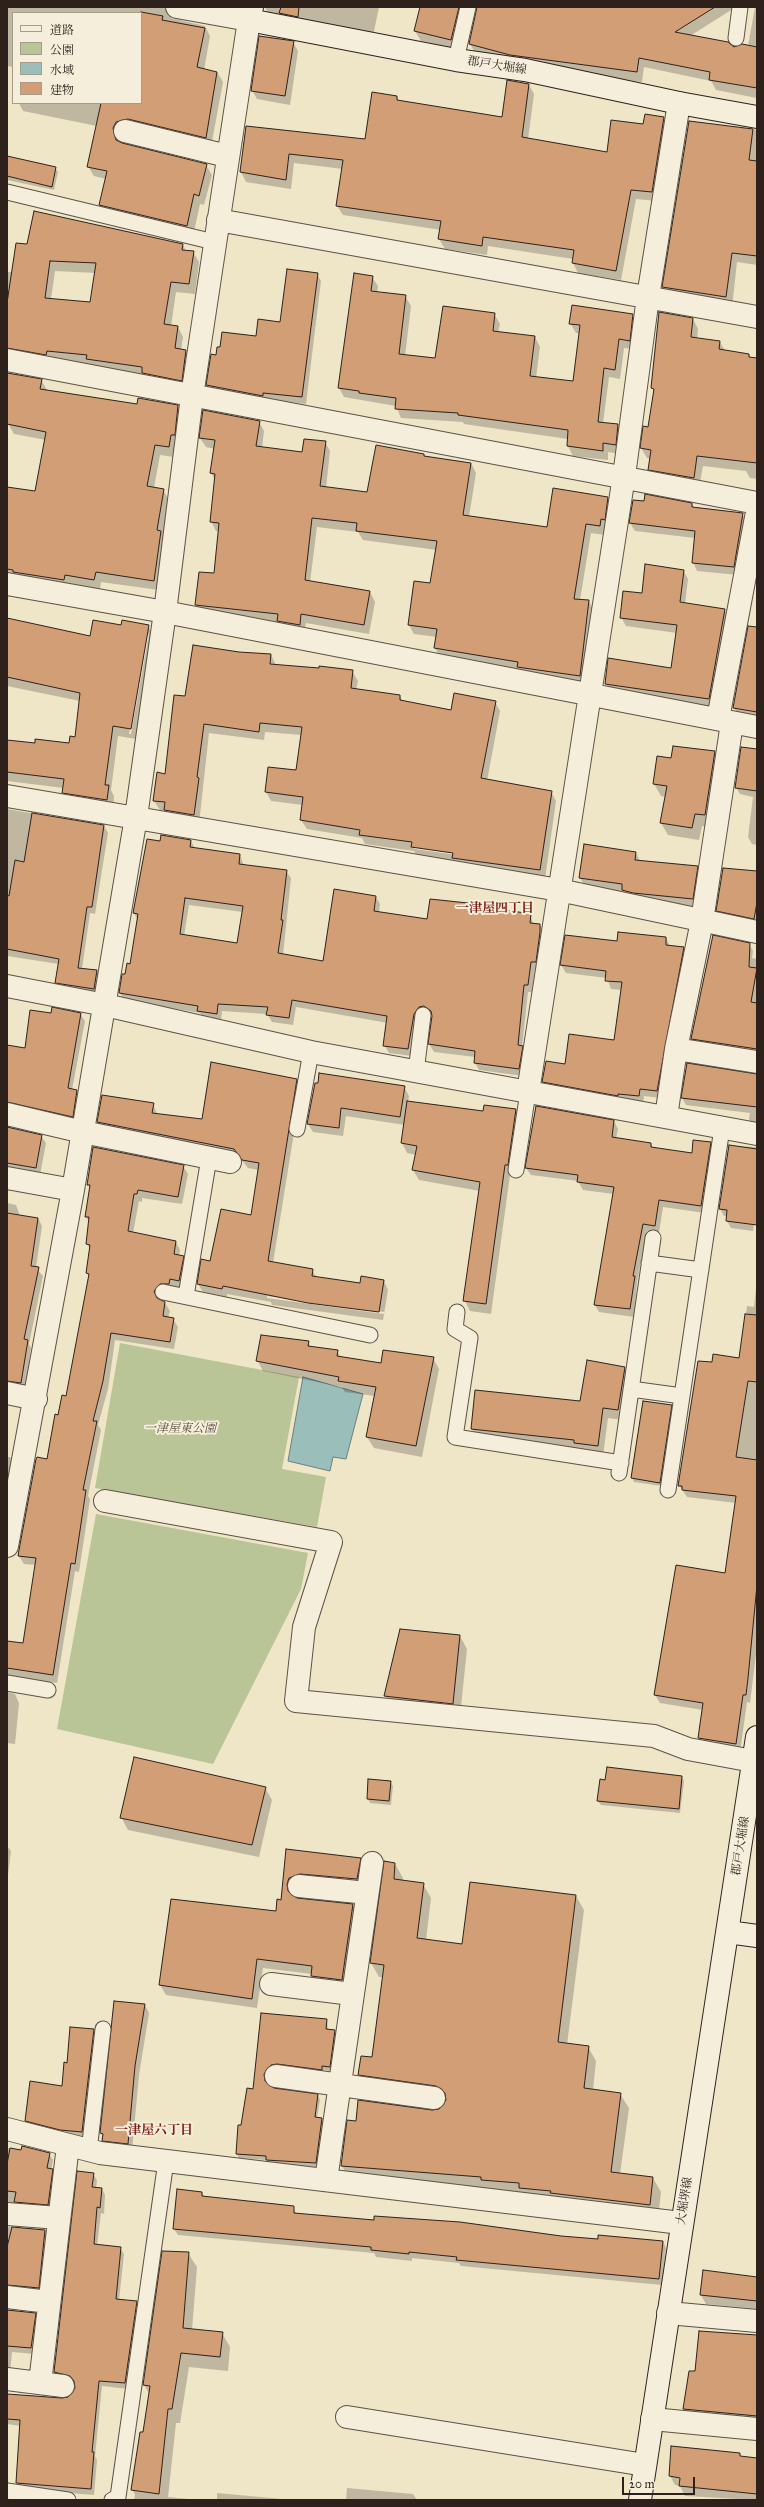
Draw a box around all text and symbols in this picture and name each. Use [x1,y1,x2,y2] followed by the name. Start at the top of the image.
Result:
[12,12,142,104] legend
[50,23,74,37] text: 道路
[50,43,74,57] text: 公園
[466,54,528,78] street label: 郡戸大堀線
[50,63,74,77] text: 水域
[50,83,74,97] text: 建物
[456,901,534,917] district label: 一津屋四丁目
[144,1422,216,1436] park label: 一津屋東公園
[729,1815,753,1877] street label: 郡戸大堀線
[115,2123,193,2139] district label: 一津屋六丁目
[674,2176,696,2226] street label: 大堀堺線
[624,2469,697,2495] scale bar
[629,2477,655,2491] text: 20 m

